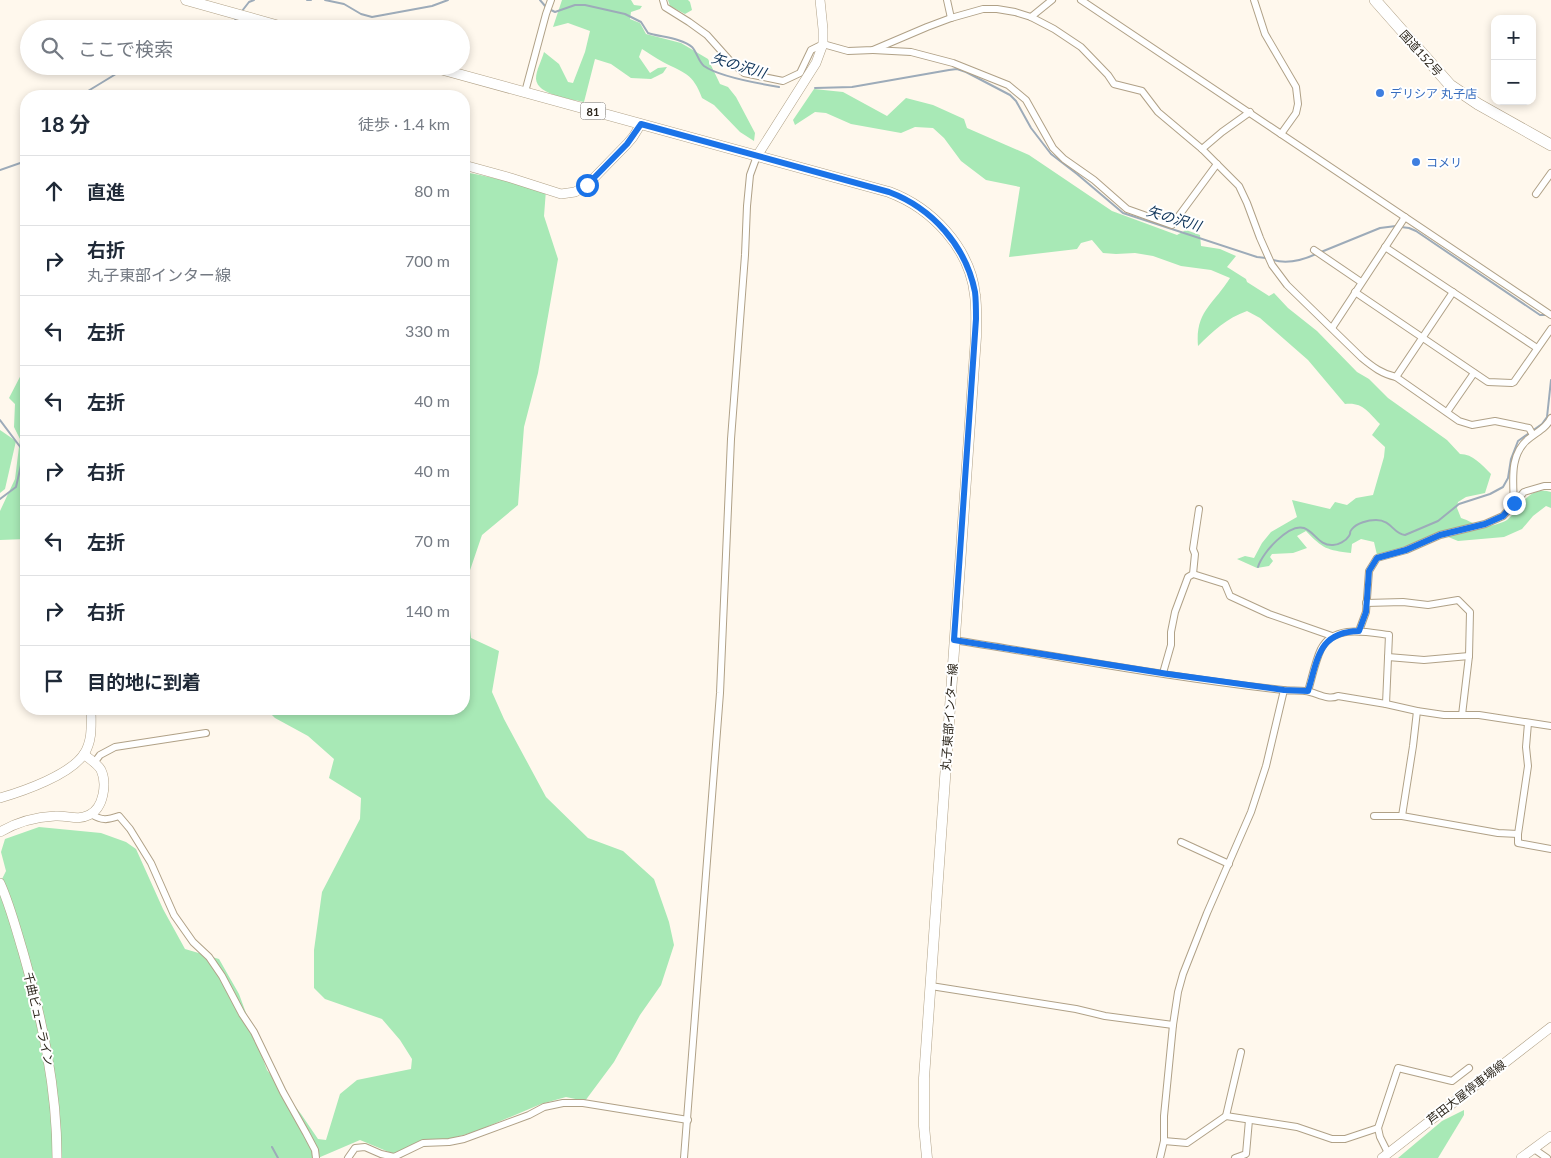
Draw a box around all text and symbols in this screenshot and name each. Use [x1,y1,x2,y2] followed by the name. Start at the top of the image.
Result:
[1491,15,1536,105] map controls
[1491,15,1536,60] button: +
[20,20,470,75] search box
[1396,27,1446,79] street label: 国道152号
[38,34,66,62] icon: search
[78,37,173,60] text: ここで検索
[710,49,770,82] water label: 矢の沢川
[1491,60,1536,105] button: −
[1390,86,1477,101] place label: デリシア 丸子店
[1374,87,1386,99] marker: デリシア 丸子店
[580,102,606,120] road number: 81
[40,111,90,136] text: 18 分
[358,114,450,133] text: 徒歩 · 1.4 km
[1426,155,1462,170] place label: コメリ
[1410,156,1422,168] marker: コメリ
[576,174,599,197] route start
[40,177,68,205] icon: ahead
[87,180,125,203] text: 直進
[414,181,450,200] text: 80 m
[1145,202,1205,235] water label: 矢の沢川
[87,238,125,261] text: 右折
[40,247,68,275] icon: right
[405,251,450,270] text: 700 m
[87,265,231,284] text: 丸子東部インター線
[40,317,68,345] icon: left
[87,320,125,343] text: 左折
[405,321,450,340] text: 330 m
[40,387,68,415] icon: left
[87,390,125,413] text: 左折
[414,391,450,410] text: 40 m
[40,457,68,485] icon: right
[87,460,125,483] text: 右折
[414,461,450,480] text: 40 m
[1503,492,1526,515] route end
[40,527,68,555] icon: left
[87,530,125,553] text: 左折
[414,531,450,550] text: 70 m
[40,597,68,625] icon: right
[87,600,125,623] text: 右折
[405,601,450,620] text: 140 m
[938,663,960,771] street label: 丸子東部インター線
[40,667,68,695] icon: arrive
[87,670,201,693] text: 目的地に到着
[21,971,57,1067] street label: 千曲ビューライン
[1424,1057,1508,1127] street label: 芦田大屋停車場線

